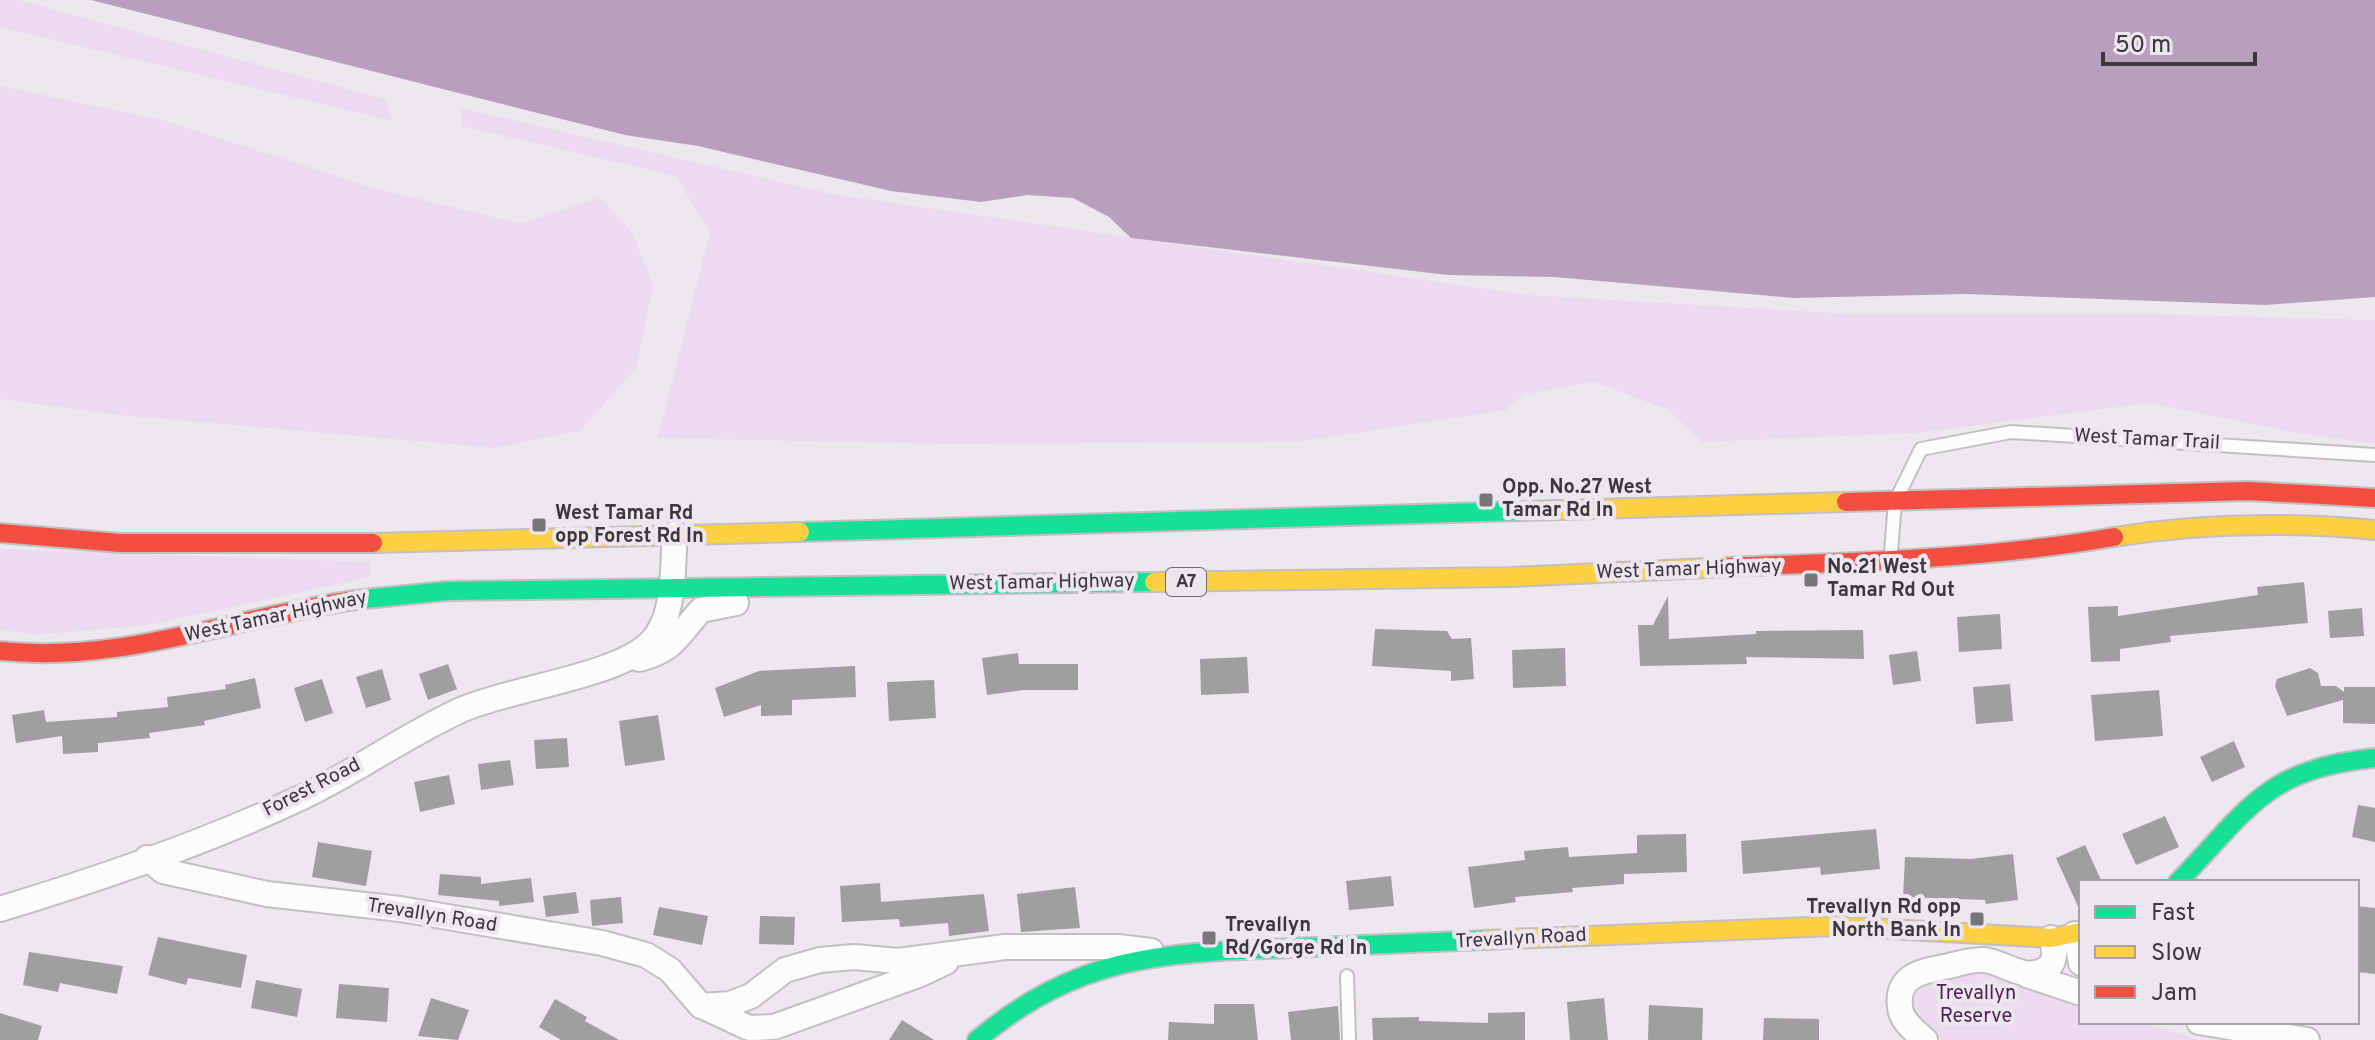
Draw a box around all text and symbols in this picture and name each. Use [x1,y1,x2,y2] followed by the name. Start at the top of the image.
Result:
[2103,16,2255,66] scale bar
[2115,31,2171,61] text: 50 m
[2073,423,2221,457] street label: West Tamar Trail
[1502,475,1652,524] place label: Opp. No.27 West Tamar Rd In
[1477,491,1495,509] marker: Opp. No.27 West Tamar Rd In
[555,501,704,550] place label: West Tamar Rd opp Forest Rd In
[530,516,548,534] marker: West Tamar Rd opp Forest Rd In
[1596,554,1782,586] street label: West Tamar Highway
[1827,555,1955,604] place label: No.21 West Tamar Rd Out
[949,568,1135,598] street label: West Tamar Highway
[1166,568,1206,596] road number: A7
[1802,571,1820,589] marker: No.21 West Tamar Rd Out
[183,585,369,649] street label: West Tamar Highway
[259,752,365,824] street label: Forest Road
[2079,880,2359,1024] legend
[365,893,499,939] street label: Trevallyn Road
[1806,895,1961,944] place label: Trevallyn Rd opp North Bank In
[2151,899,2195,929] text: Fast
[1968,910,1986,928] marker: Trevallyn Rd opp North Bank In
[1225,913,1367,962] place label: Trevallyn Rd/Gorge Rd In
[1455,923,1587,955] street label: Trevallyn Road
[1200,929,1218,947] marker: Trevallyn Rd/Gorge Rd In
[2151,939,2202,969] text: Slow
[2151,979,2197,1009] text: Jam
[1936,981,2016,1030] park label: Trevallyn Reserve

